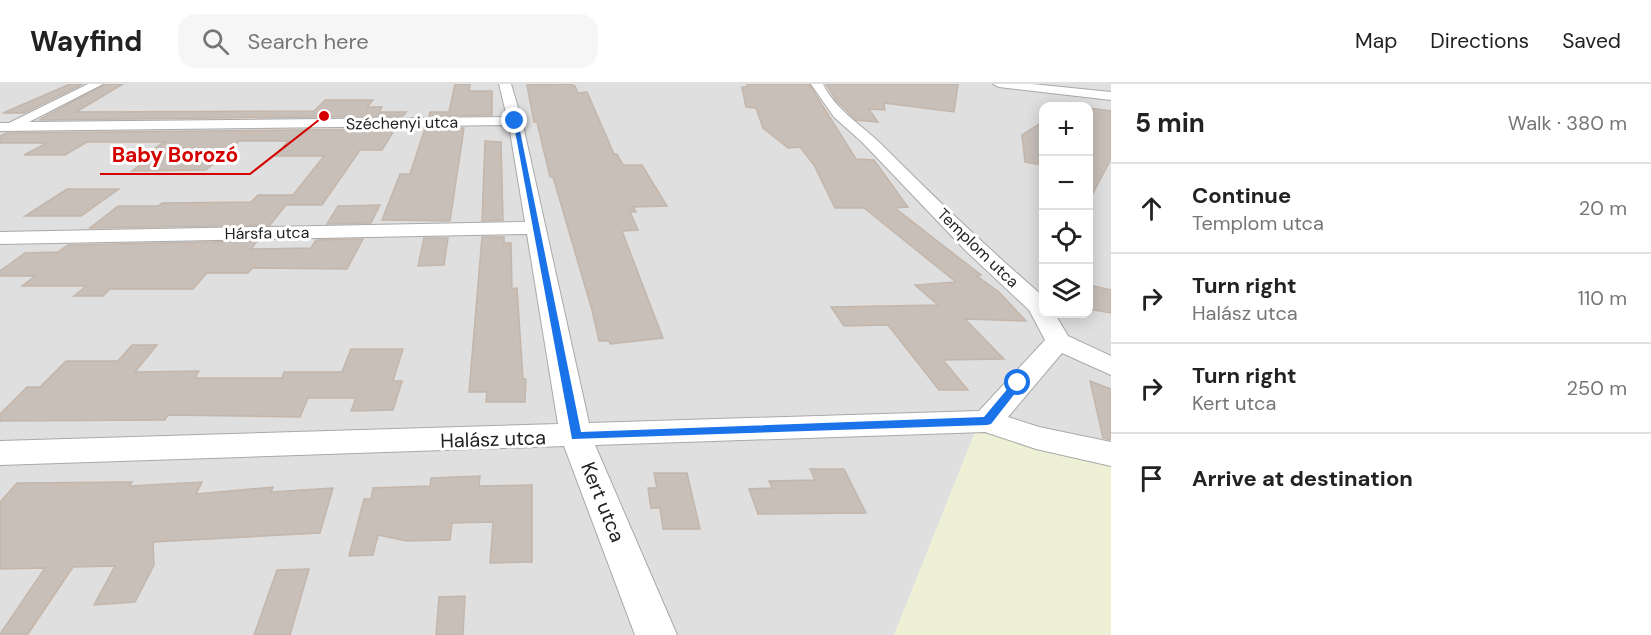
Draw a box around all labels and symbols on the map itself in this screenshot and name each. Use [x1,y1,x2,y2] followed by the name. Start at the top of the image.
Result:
[501,107,527,133] route end
[346,112,458,134] street label: Széchenyi utca
[100,135,250,174] callout: Baby Borozó
[112,141,238,169] text: Baby Borozó
[933,204,1023,292] street label: Templom utca
[224,222,310,244] street label: Hársfa utca
[1004,369,1030,395] route start
[440,424,546,454] street label: Halász utca
[575,458,631,546] street label: Kert utca

